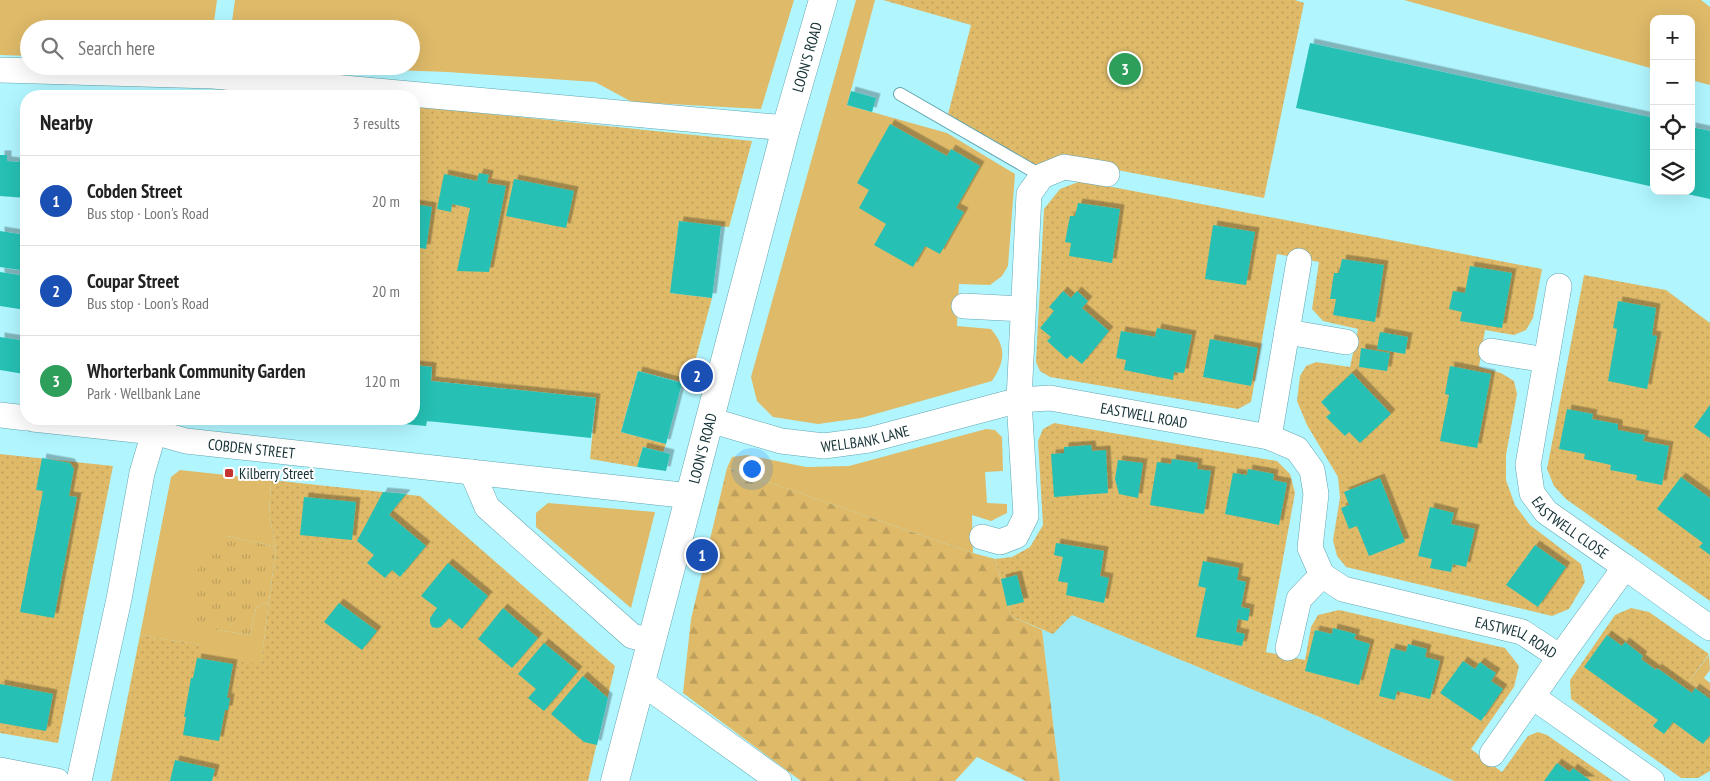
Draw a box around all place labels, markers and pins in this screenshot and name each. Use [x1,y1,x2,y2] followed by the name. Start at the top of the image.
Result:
[1109,50,1141,88] pin: 3
[681,357,713,395] pin: 2
[239,464,314,483] place label: Kilberry Street
[223,467,235,479] marker: Kilberry Street
[686,536,718,574] pin: 1

